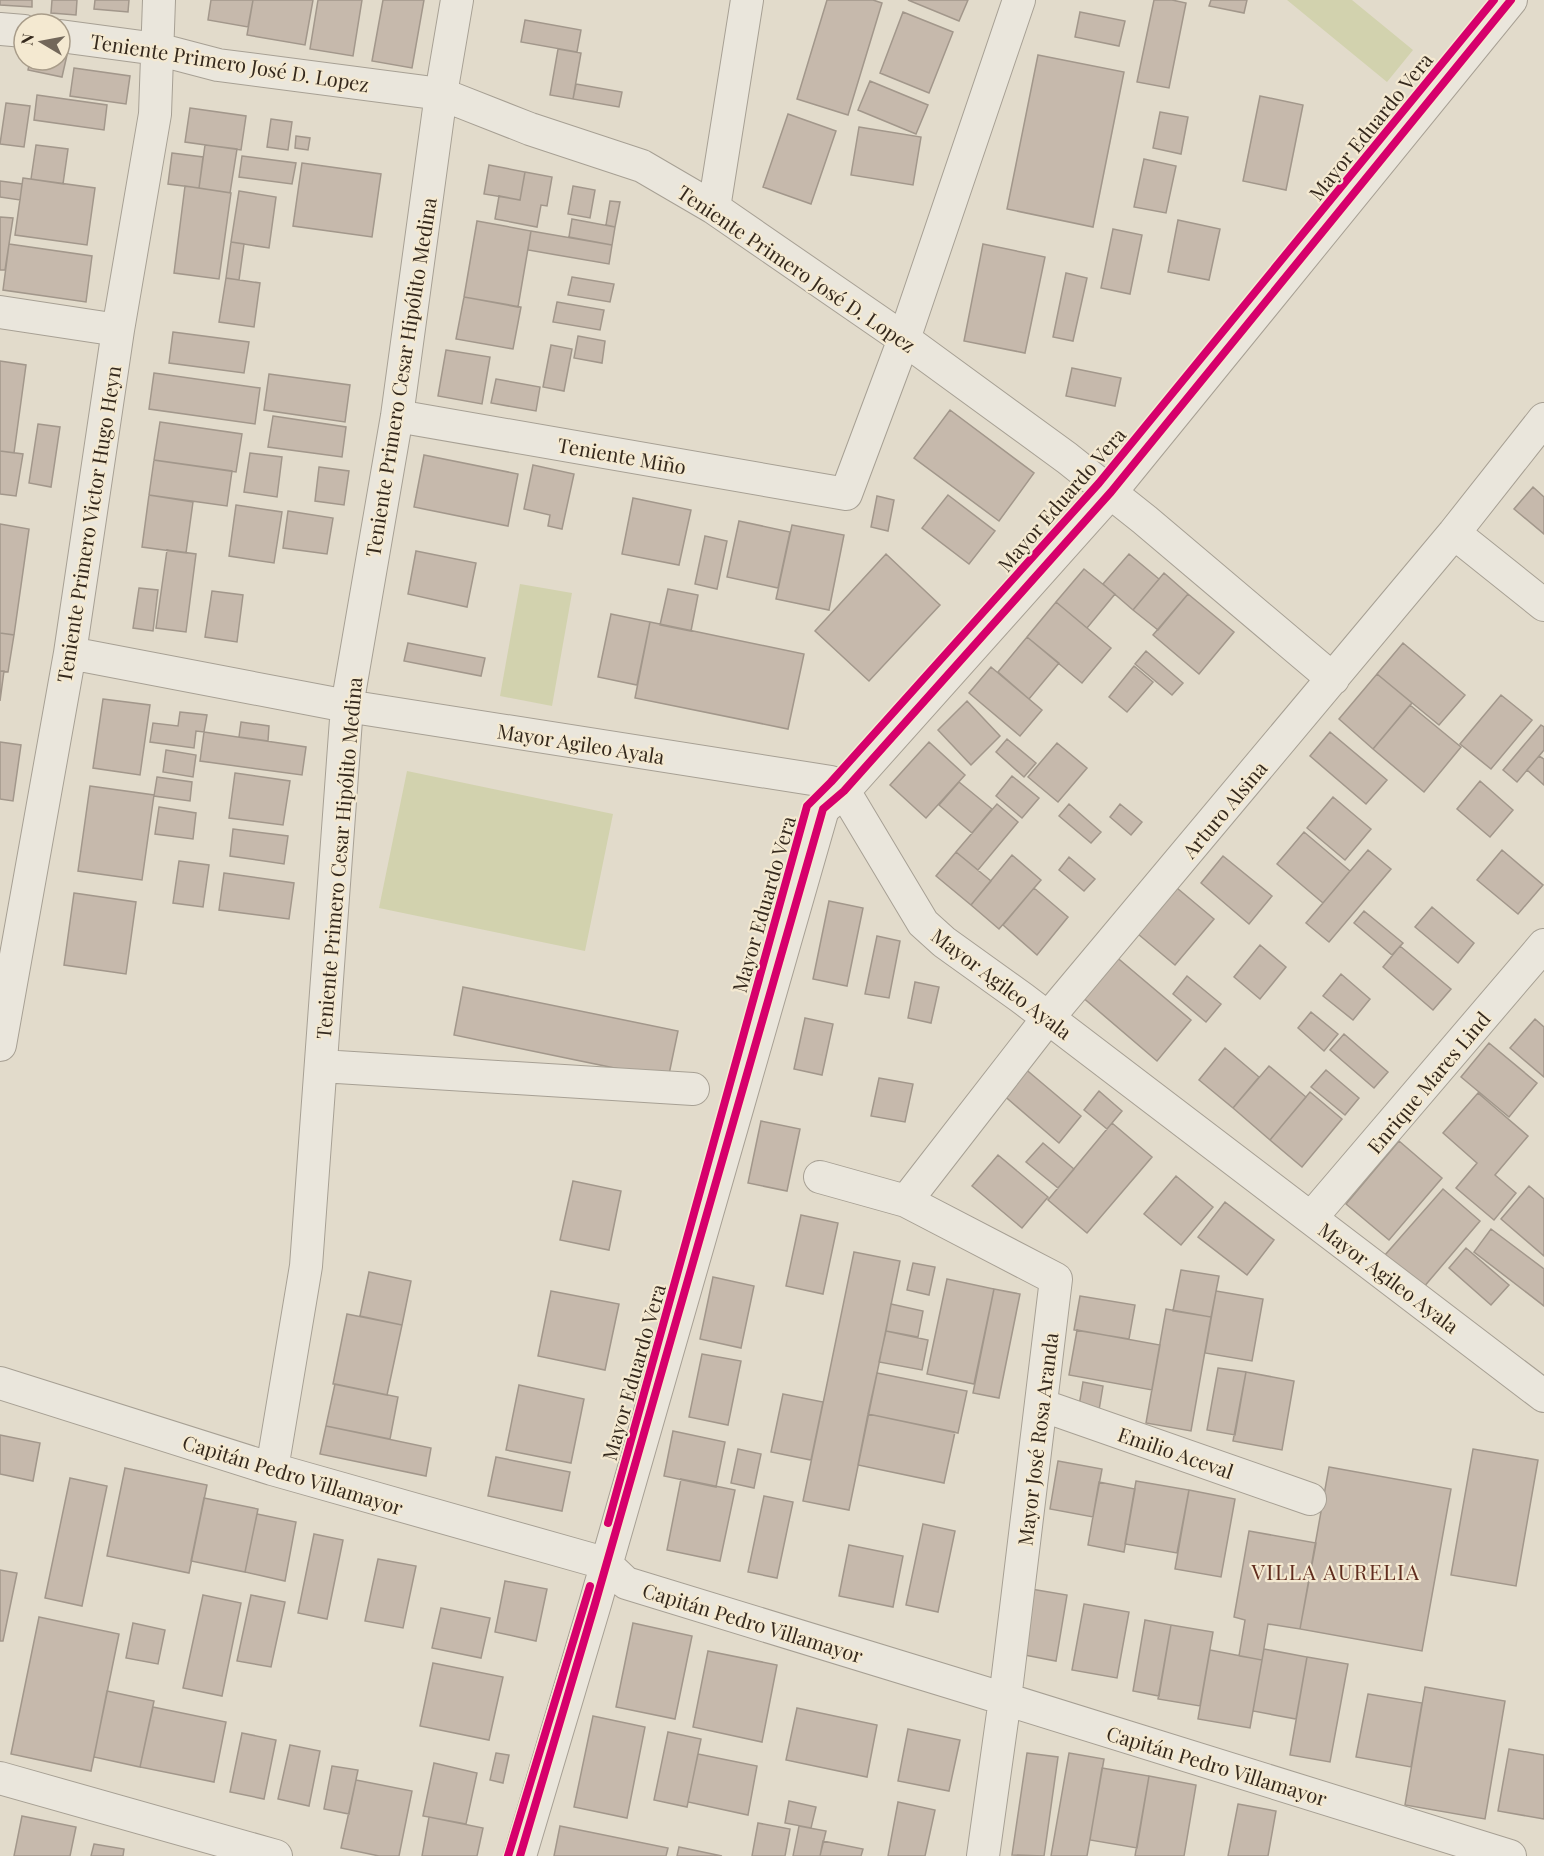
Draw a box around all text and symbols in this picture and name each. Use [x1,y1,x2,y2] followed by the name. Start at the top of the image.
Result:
[12,12,72,72] north arrow
[89,27,371,97] street label: Teniente Primero José D. Lopez
[15,31,38,47] text: N
[1302,47,1438,205] street label: Mayor Eduardo Vera
[673,178,921,358] street label: Teniente Primero José D. Lopez
[358,195,442,559] street label: Teniente Primero Cesar Hipólito Medina
[50,364,126,684] street label: Teniente Primero Victor Hugo Heyn
[991,421,1131,577] street label: Mayor Eduardo Vera
[556,430,688,480] street label: Teniente Miño
[309,676,367,1040] street label: Teniente Primero Cesar Hipólito Medina
[495,716,667,770] street label: Mayor Agileo Ayala
[1175,755,1273,864] street label: Arturo Alsina
[725,812,801,995] street label: Mayor Eduardo Vera
[926,921,1078,1045] street label: Mayor Agileo Ayala
[1360,1005,1496,1159] street label: Enrique Mares Lind
[1313,1215,1465,1339] street label: Mayor Agileo Ayala
[595,1280,671,1463] street label: Mayor Eduardo Vera
[1011,1331,1063,1547] street label: Mayor José Rosa Aranda
[1115,1420,1238,1484] street label: Emilio Aceval
[180,1428,406,1520] street label: Capitán Pedro Villamayor
[1251,1557,1420,1585] district label: VILLA AURELIA
[640,1576,866,1668] street label: Capitán Pedro Villamayor
[1104,1719,1330,1811] street label: Capitán Pedro Villamayor

